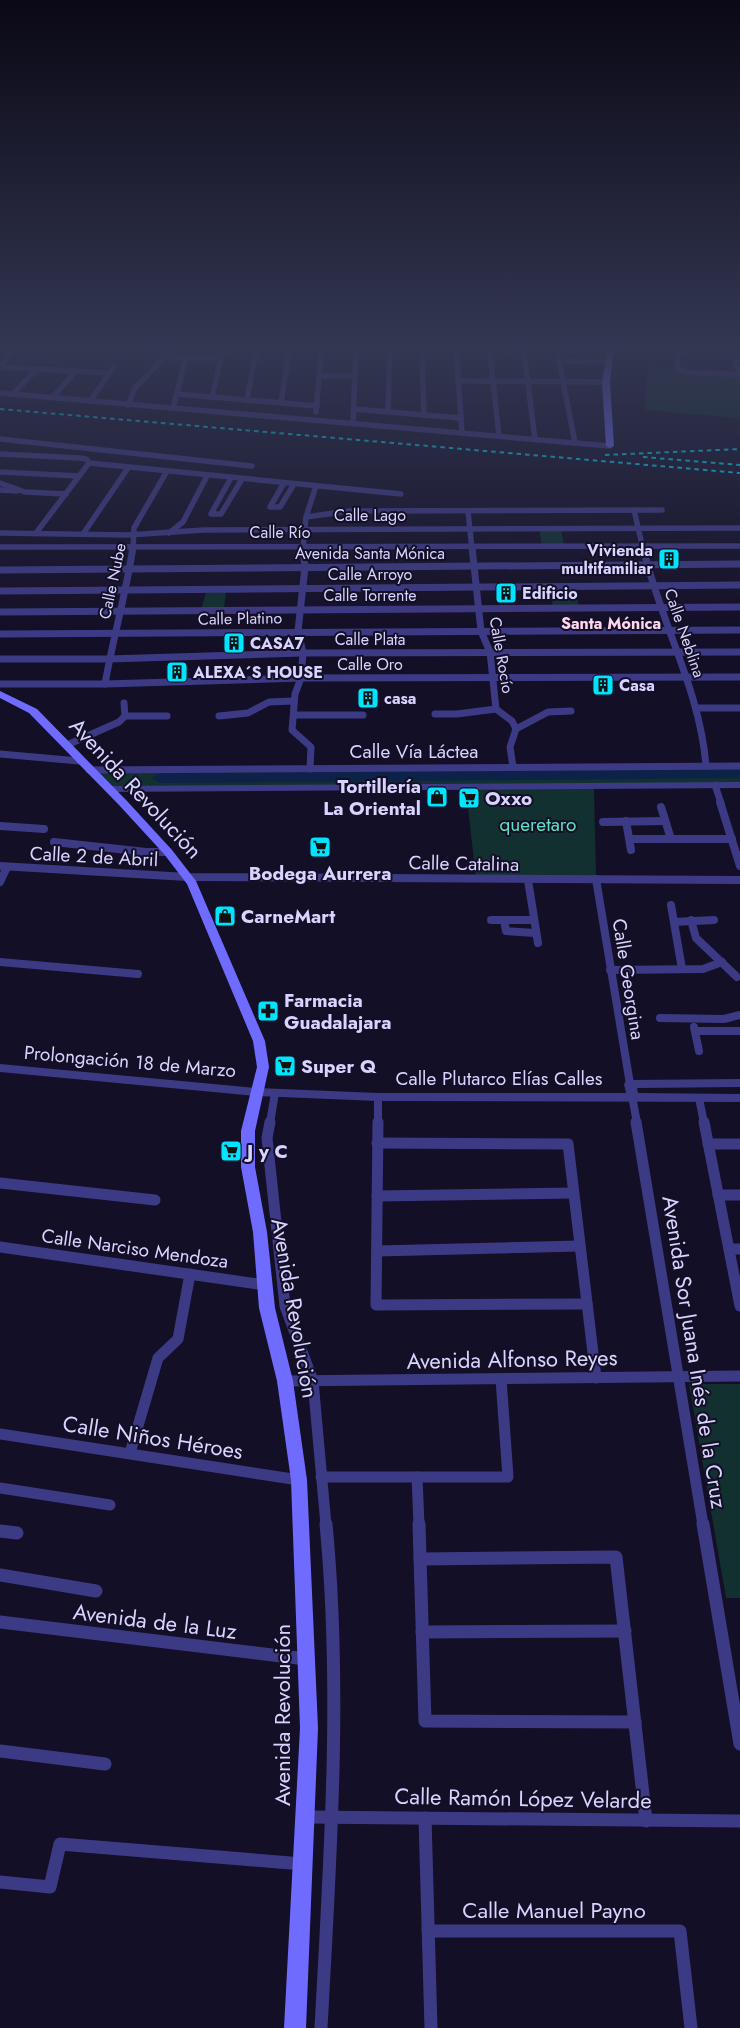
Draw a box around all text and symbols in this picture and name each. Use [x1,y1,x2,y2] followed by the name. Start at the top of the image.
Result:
[334,504,406,527] street label: Calle Lago
[250,521,311,544] street label: Calle Río
[561,539,653,580] place label: Vivienda multifamiliar
[93,541,132,621] street label: Calle Nube
[295,542,445,565] street label: Avenida Santa Mónica
[657,547,681,571] building icon: Vivienda multifamiliar
[328,563,412,586] street label: Calle Arroyo
[494,581,518,605] building icon: Edificio
[522,582,578,605] place label: Edificio
[323,584,417,607] street label: Calle Torrente
[659,586,711,681] street label: Calle Neblina
[198,606,283,631] street label: Calle Platino
[561,612,661,635] district label: Santa Mónica
[483,615,520,695] street label: Calle Rocío
[335,628,405,651] street label: Calle Plata
[222,631,246,655] building icon: CASA7
[250,632,304,655] place label: CASA7
[337,653,403,676] street label: Calle Oro
[165,660,189,684] building icon: ALEXA´S HOUSE
[192,661,323,684] place label: ALEXA´S HOUSE
[591,673,615,697] building icon: Casa
[619,674,655,697] place label: Casa
[356,686,380,710] building icon: casa
[384,687,416,710] place label: casa
[62,710,210,866] street label: Avenida Revolución
[349,738,479,765] street label: Calle Vía Láctea
[323,773,421,822] place label: Tortillería La Oriental
[425,785,449,809] shop icon: Tortillería La Oriental
[485,785,532,812] place label: Oxxo
[457,786,481,810] supermarket icon: Oxxo
[500,811,576,838] park label: queretaro
[308,835,332,859] supermarket icon: Bodega Aurrera
[29,840,159,873] street label: Calle 2 de Abril
[408,849,520,878] street label: Calle Catalina
[249,860,391,887] place label: Bodega Aurrera
[241,903,335,930] place label: CarneMart
[213,904,237,928] shop icon: CarneMart
[606,917,651,1042] street label: Calle Georgina
[284,987,391,1036] place label: Farmacia Guadalajara
[256,999,280,1023] pharmacy icon: Farmacia Guadalajara
[23,1039,237,1084] street label: Prolongación 18 de Marzo
[301,1053,377,1080] place label: Super Q
[273,1054,297,1078] supermarket icon: Super Q
[396,1065,603,1092] street label: Calle Plutarco Elías Calles
[243,1138,288,1165] place label: J y C
[219,1139,243,1163] supermarket icon: J y C
[654,1193,736,1511] street label: Avenida Sor Juana Inés de la Cruz
[263,1216,327,1400] street label: Avenida Revolución
[40,1222,230,1275] street label: Calle Narciso Mendoza
[406,1341,618,1377] street label: Avenida Alfonso Reyes
[61,1407,245,1467] street label: Calle Niños Héroes
[71,1595,239,1647] street label: Avenida de la Luz
[266,1624,298,1806] street label: Avenida Revolución
[394,1780,652,1816] street label: Calle Ramón López Velarde
[462,1894,646,1926] street label: Calle Manuel Payno

